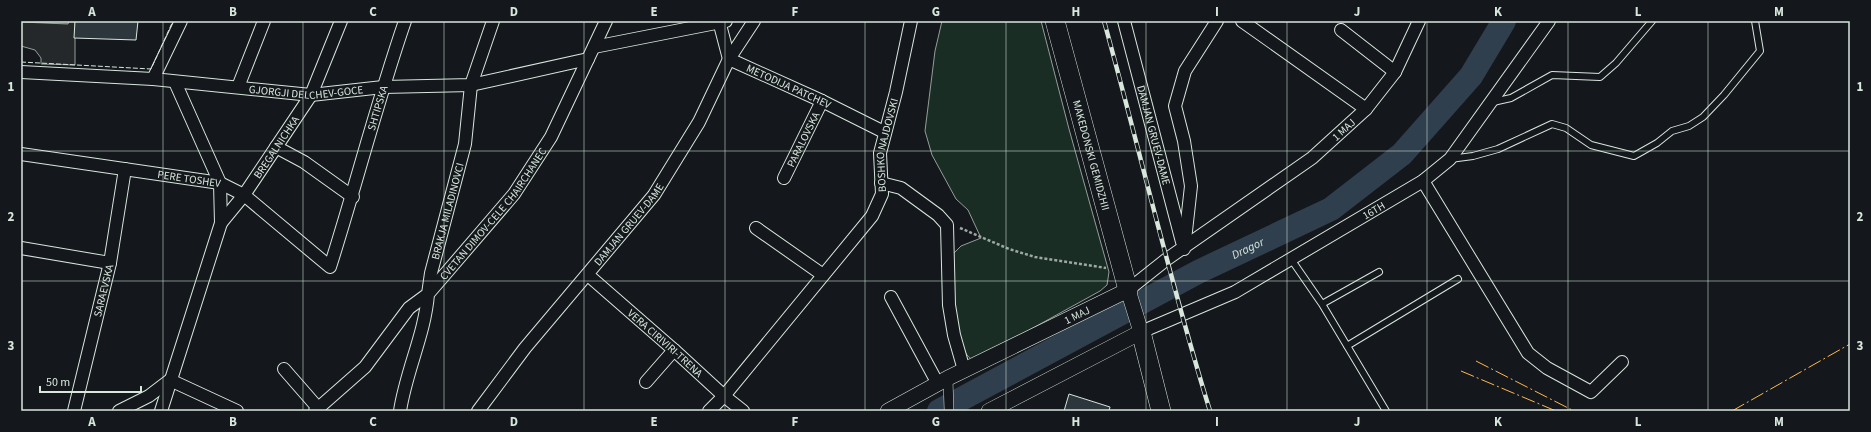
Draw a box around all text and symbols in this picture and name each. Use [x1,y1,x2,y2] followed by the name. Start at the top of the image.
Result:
[87,3,96,21] text: A
[229,3,237,21] text: B
[369,3,377,21] text: C
[510,3,518,21] text: D
[650,3,658,21] text: E
[792,3,799,21] text: F
[932,3,940,21] text: G
[1072,3,1080,21] text: H
[1215,3,1219,21] text: I
[1354,3,1360,21] text: J
[1494,3,1503,21] text: K
[1635,3,1642,21] text: L
[1774,3,1784,21] text: M
[744,61,834,113] street label: METODIJA PATCHEV
[8,78,15,96] text: 1
[1857,78,1864,96] text: 1
[248,82,364,103] street label: GJORGJI DELCHEV-GOCE
[364,84,392,132] street label: SHTIPSKA
[1133,84,1174,187] street label: DAMJAN GRUEV-DAME
[873,97,902,193] street label: BOSHKO NAJDOVSKI
[1069,98,1113,212] street label: MAKEDONSKI GEMIDZHII
[784,109,823,170] street label: PARALOVSKA
[250,113,303,182] street label: BREGALNICHKA
[1329,115,1359,144] street label: 1 MAJ
[436,145,550,283] street label: CVETAN DIMOV-CELE CHAIRCHANEC
[428,161,468,261] street label: BRAKJA MILADINOVCI
[156,167,222,191] street label: PERE TOSHEV
[591,180,667,269] street label: DAMJAN GRUEV-DAME
[1360,198,1388,223] street label: 16TH
[8,208,15,226] text: 2
[1857,208,1864,226] text: 2
[1229,233,1268,264] water label: Dragor
[90,263,117,318] street label: SARAEVSKA
[1062,303,1093,328] street label: 1 MAJ
[624,306,706,381] street label: VERA CIRIVIRI-TRENA
[8,337,15,355] text: 3
[1857,337,1864,355] text: 3
[40,368,141,394] scale bar
[46,374,70,391] text: 50 m
[87,413,96,431] text: A
[229,413,237,431] text: B
[369,413,377,431] text: C
[510,413,518,431] text: D
[650,413,658,431] text: E
[792,413,799,431] text: F
[932,413,940,431] text: G
[1072,413,1080,431] text: H
[1215,413,1219,431] text: I
[1354,413,1360,431] text: J
[1494,413,1503,431] text: K
[1635,413,1642,431] text: L
[1774,413,1784,431] text: M

